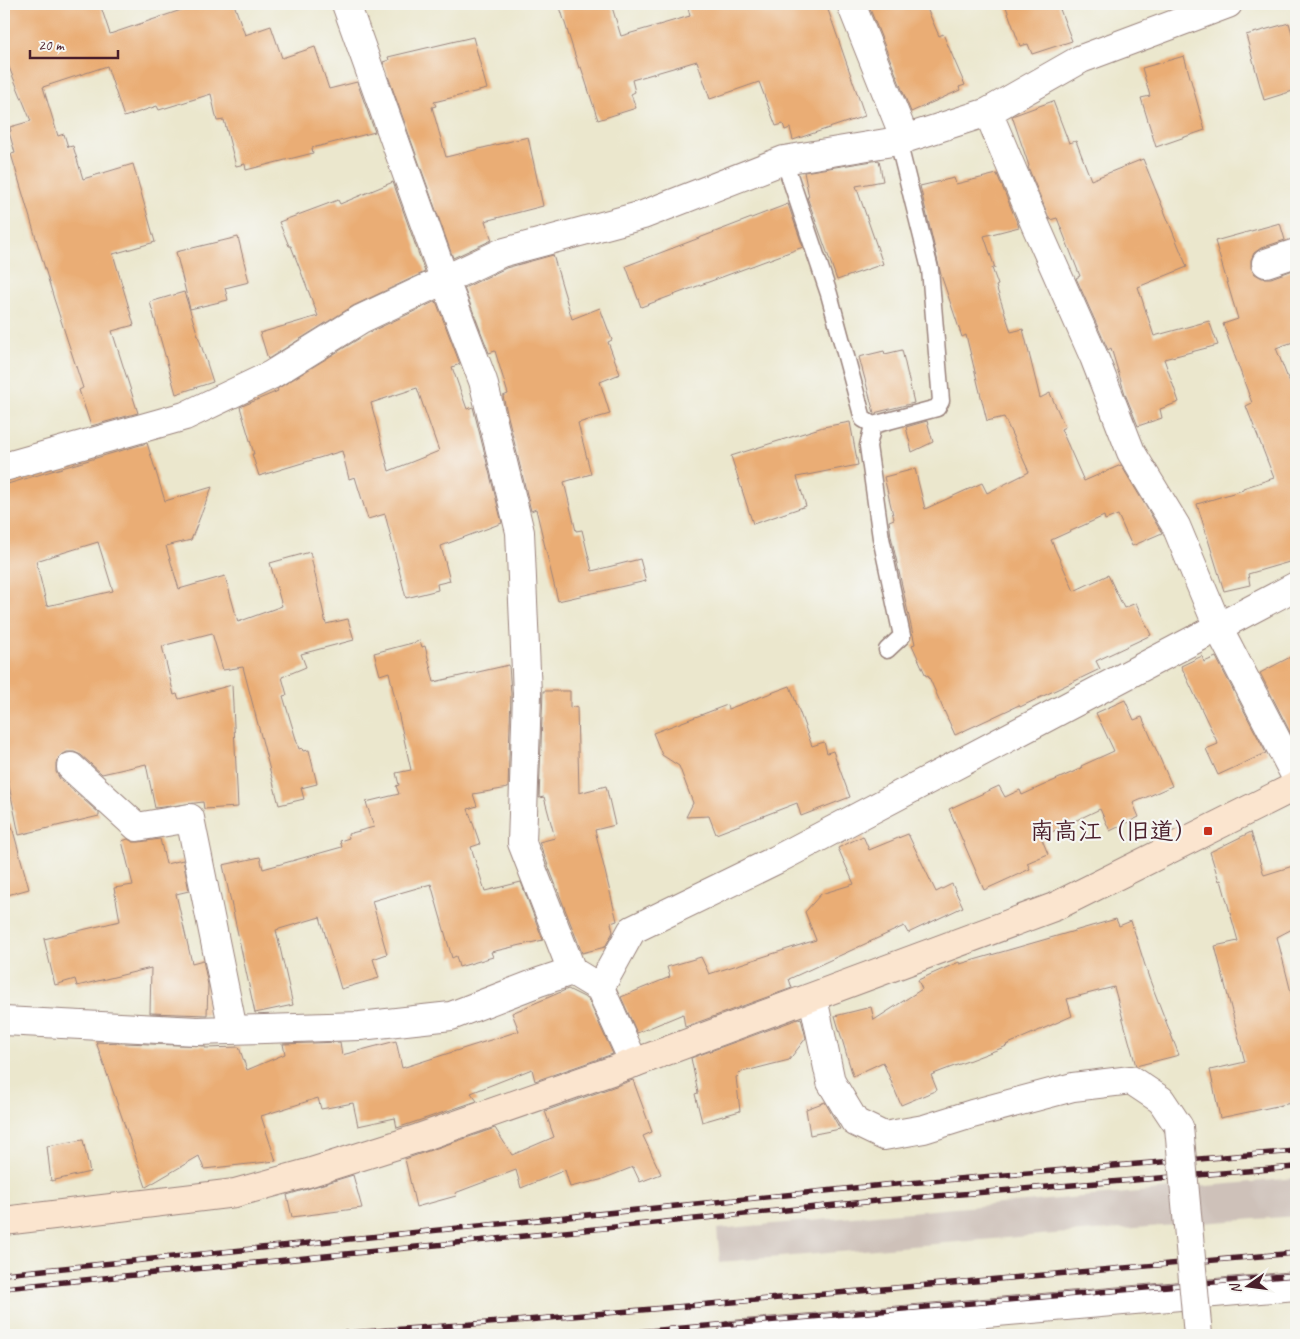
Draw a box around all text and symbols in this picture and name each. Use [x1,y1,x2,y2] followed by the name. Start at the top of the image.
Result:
[30,28,118,60] scale bar
[38,36,65,55] text: 20 m
[1030,816,1198,846] place label: 南高江（旧道）
[1202,825,1214,837] marker: 南高江（旧道）
[1222,1262,1272,1312] north arrow
[1226,1281,1245,1295] text: N

